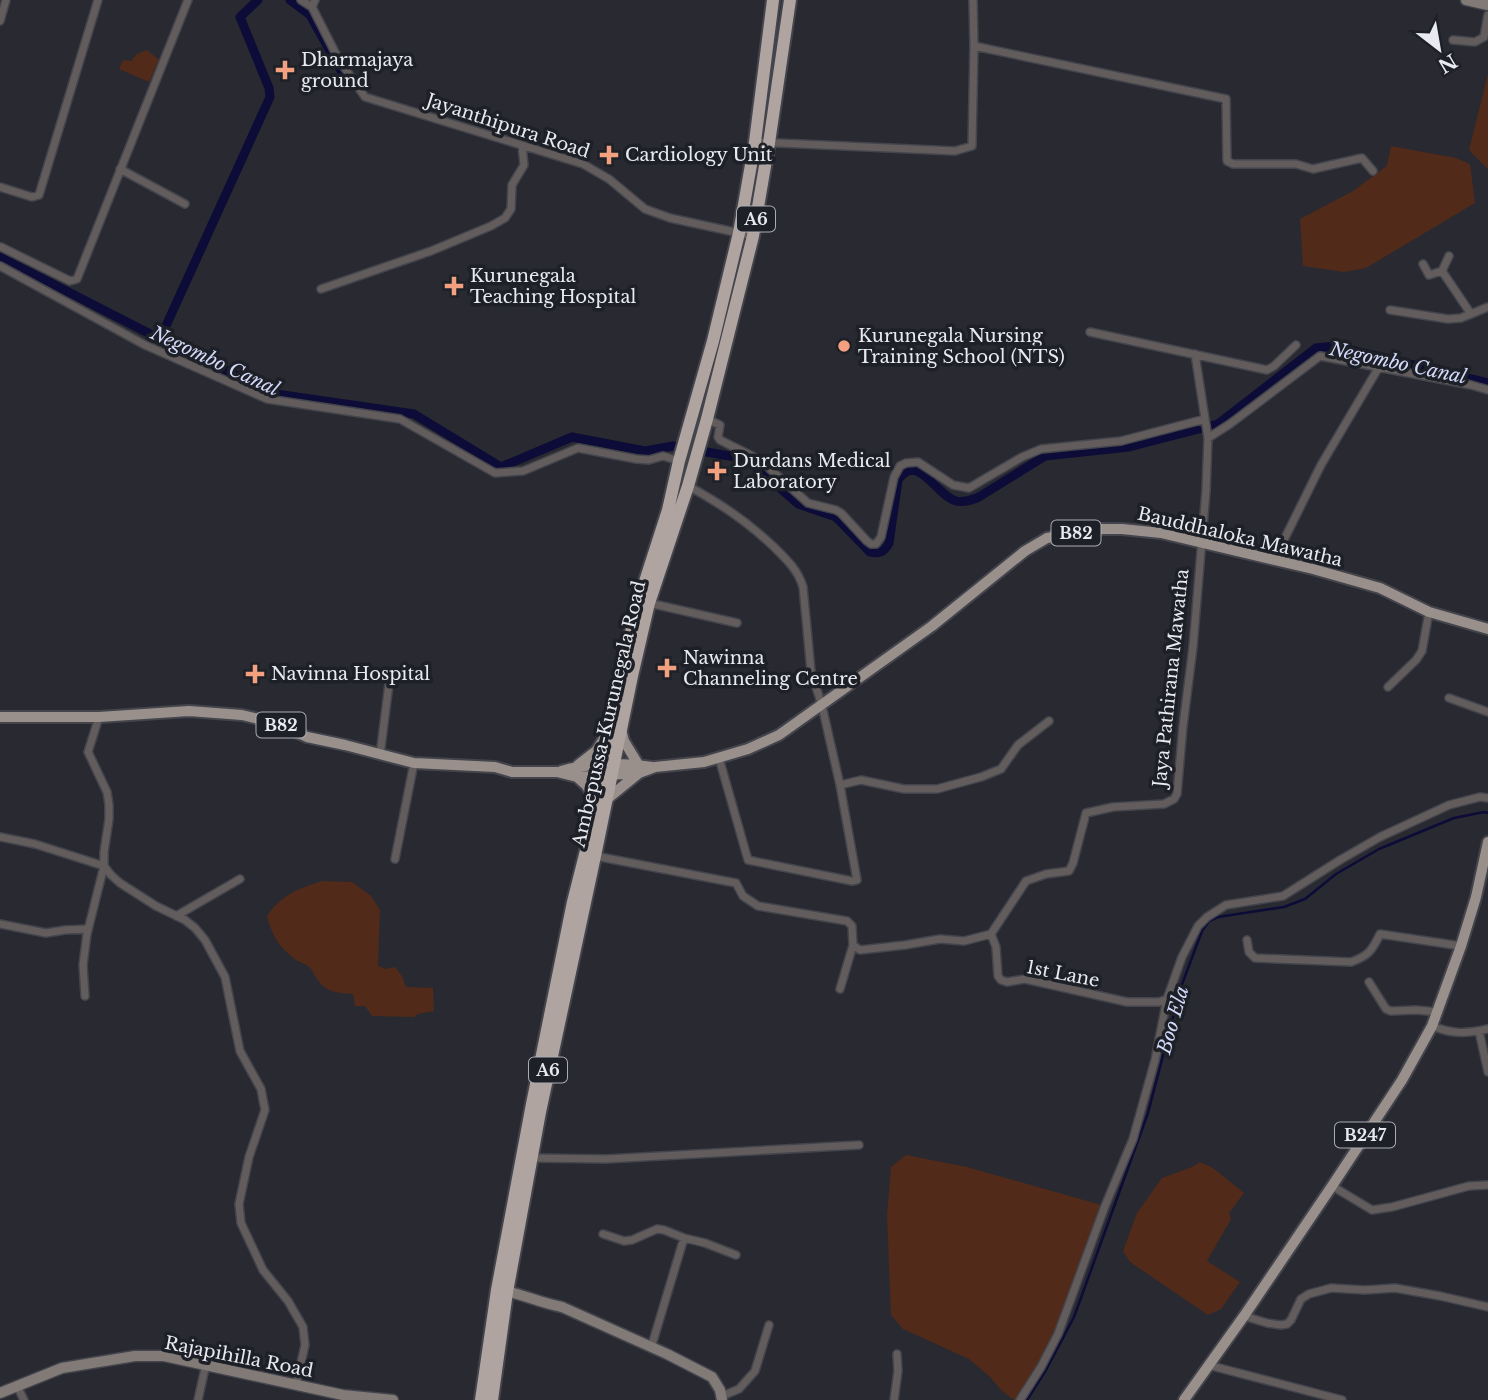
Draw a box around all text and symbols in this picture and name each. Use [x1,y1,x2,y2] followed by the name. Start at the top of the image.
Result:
[1404,14,1474,84] north arrow
[301,49,413,92] place label: Dharmajaya ground
[1434,49,1461,78] text: N
[275,60,295,80] marker: Dharmajaya ground
[421,89,593,163] street label: Jayanthipura Road
[625,144,773,166] place label: Cardiology Unit
[599,145,619,165] marker: Cardiology Unit
[737,206,775,232] road number: A6
[470,265,636,308] place label: Kurunegala Teaching Hospital
[444,276,464,296] marker: Kurunegala Teaching Hospital
[146,321,283,401] water label: Negombo Canal
[858,325,1065,368] place label: Kurunegala Nursing Training School (NTS)
[1326,337,1469,389] water label: Negombo Canal
[836,338,852,354] marker: Kurunegala Nursing Training School (NTS)
[733,450,891,493] place label: Durdans Medical Laboratory
[707,461,727,481] marker: Durdans Medical Laboratory
[1135,503,1345,571] street label: Bauddhaloka Mawatha
[1052,520,1100,546] road number: B82
[1148,568,1193,790] street label: Jaya Pathirana Mawatha
[567,579,650,850] street label: Ambepussa-Kurunegala Road
[683,647,858,690] place label: Nawinna Channeling Centre
[657,658,677,678] marker: Nawinna Channeling Centre
[271,663,430,685] place label: Navinna Hospital
[245,664,265,684] marker: Navinna Hospital
[256,712,306,738] road number: B82
[1025,956,1101,992] street label: 1st Lane
[1152,983,1194,1058] water label: Boo Ela
[529,1058,567,1082] road number: A6
[1335,1122,1395,1148] road number: B247
[163,1332,315,1382] street label: Rajapihilla Road

